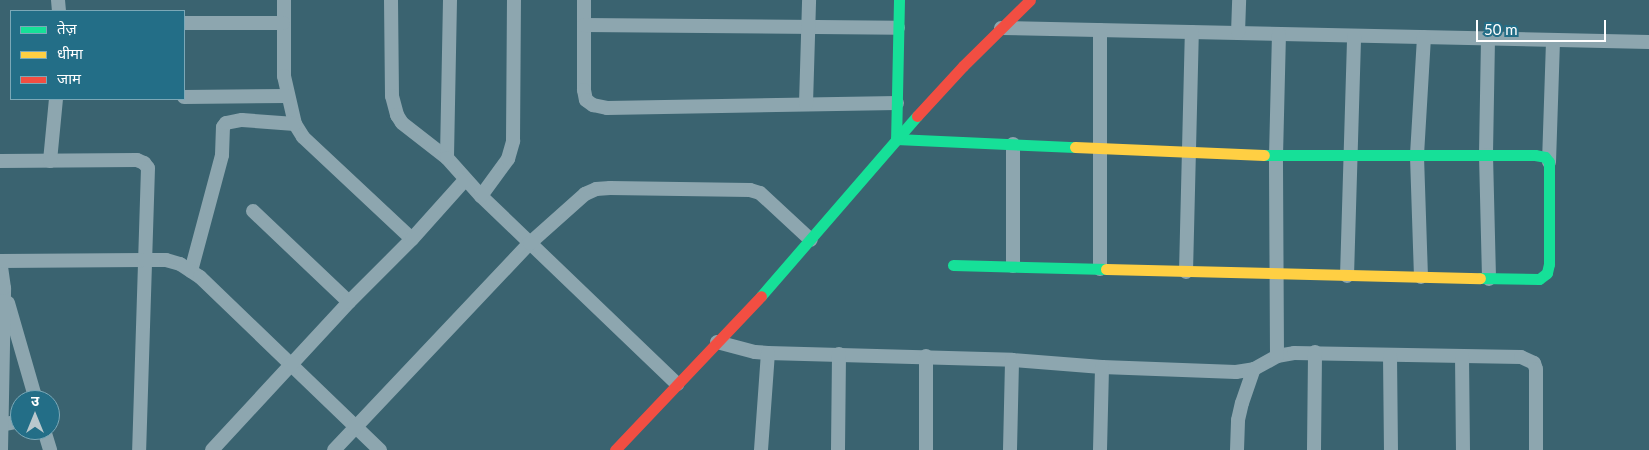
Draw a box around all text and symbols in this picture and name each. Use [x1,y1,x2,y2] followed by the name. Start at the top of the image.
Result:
[10,10,185,100] legend
[1479,10,1609,42] scale bar
[57,19,77,37] text: तेज़
[1484,20,1518,38] text: 50 m
[57,44,83,62] text: धीमा
[57,69,81,87] text: जाम
[10,390,60,440] north arrow
[31,392,39,409] text: उ

